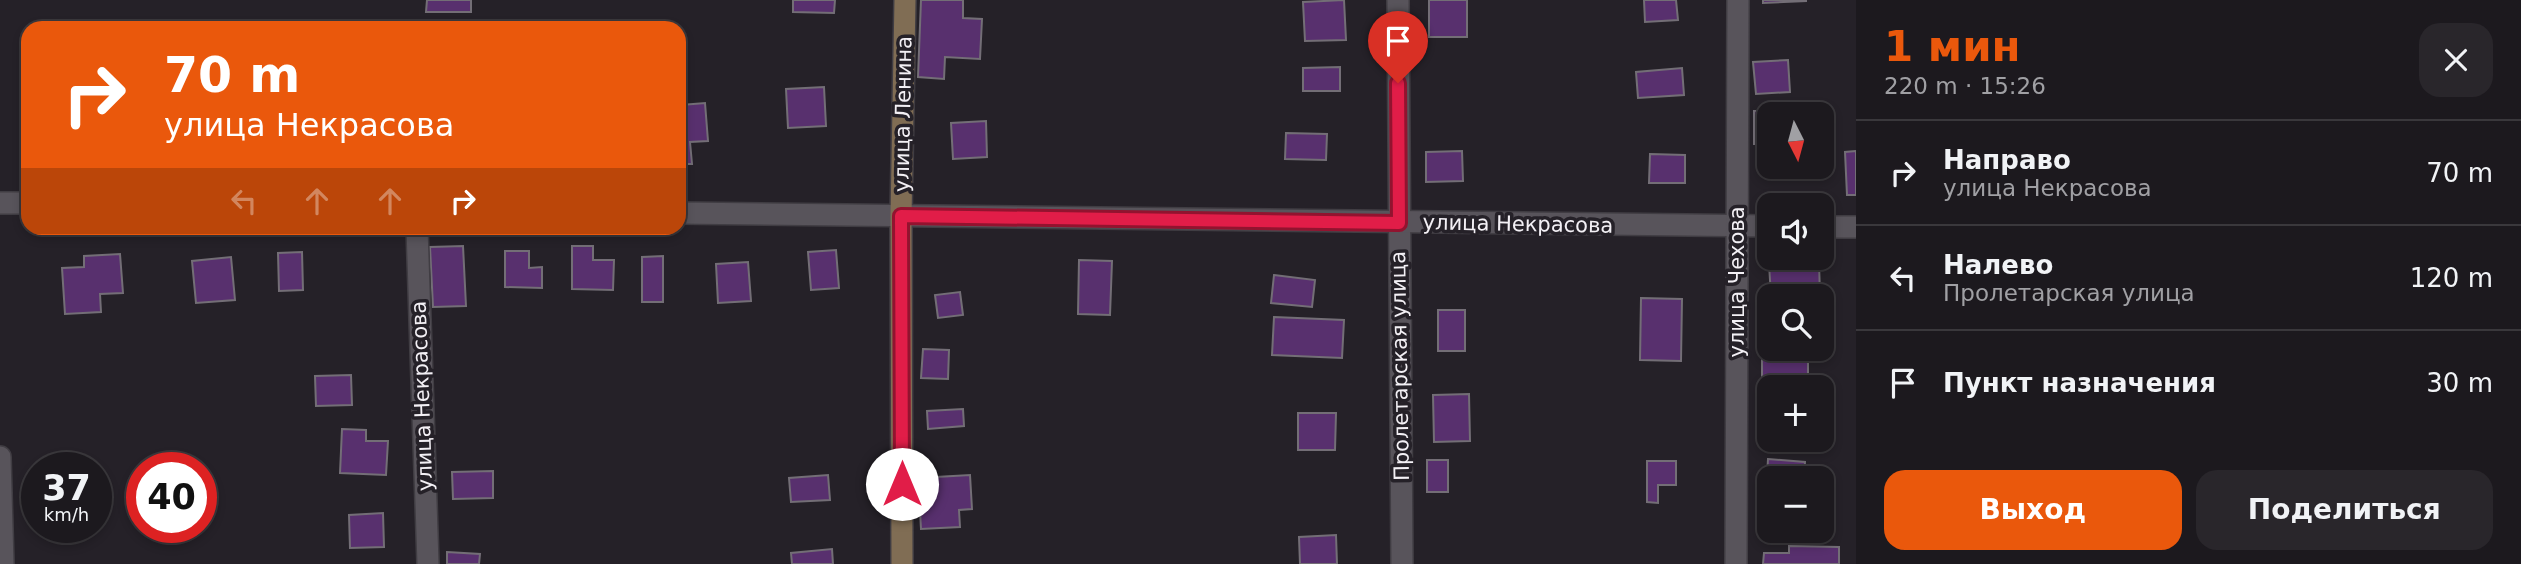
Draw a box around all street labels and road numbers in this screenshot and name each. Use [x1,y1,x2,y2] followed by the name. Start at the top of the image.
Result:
[890,36,916,192] street label: улица Ленина
[1725,206,1749,358] street label: улица Чехова
[1423,210,1613,238] street label: улица Некрасова
[1386,251,1414,481] street label: Пролетарская улица
[407,300,437,492] street label: улица Некрасова

